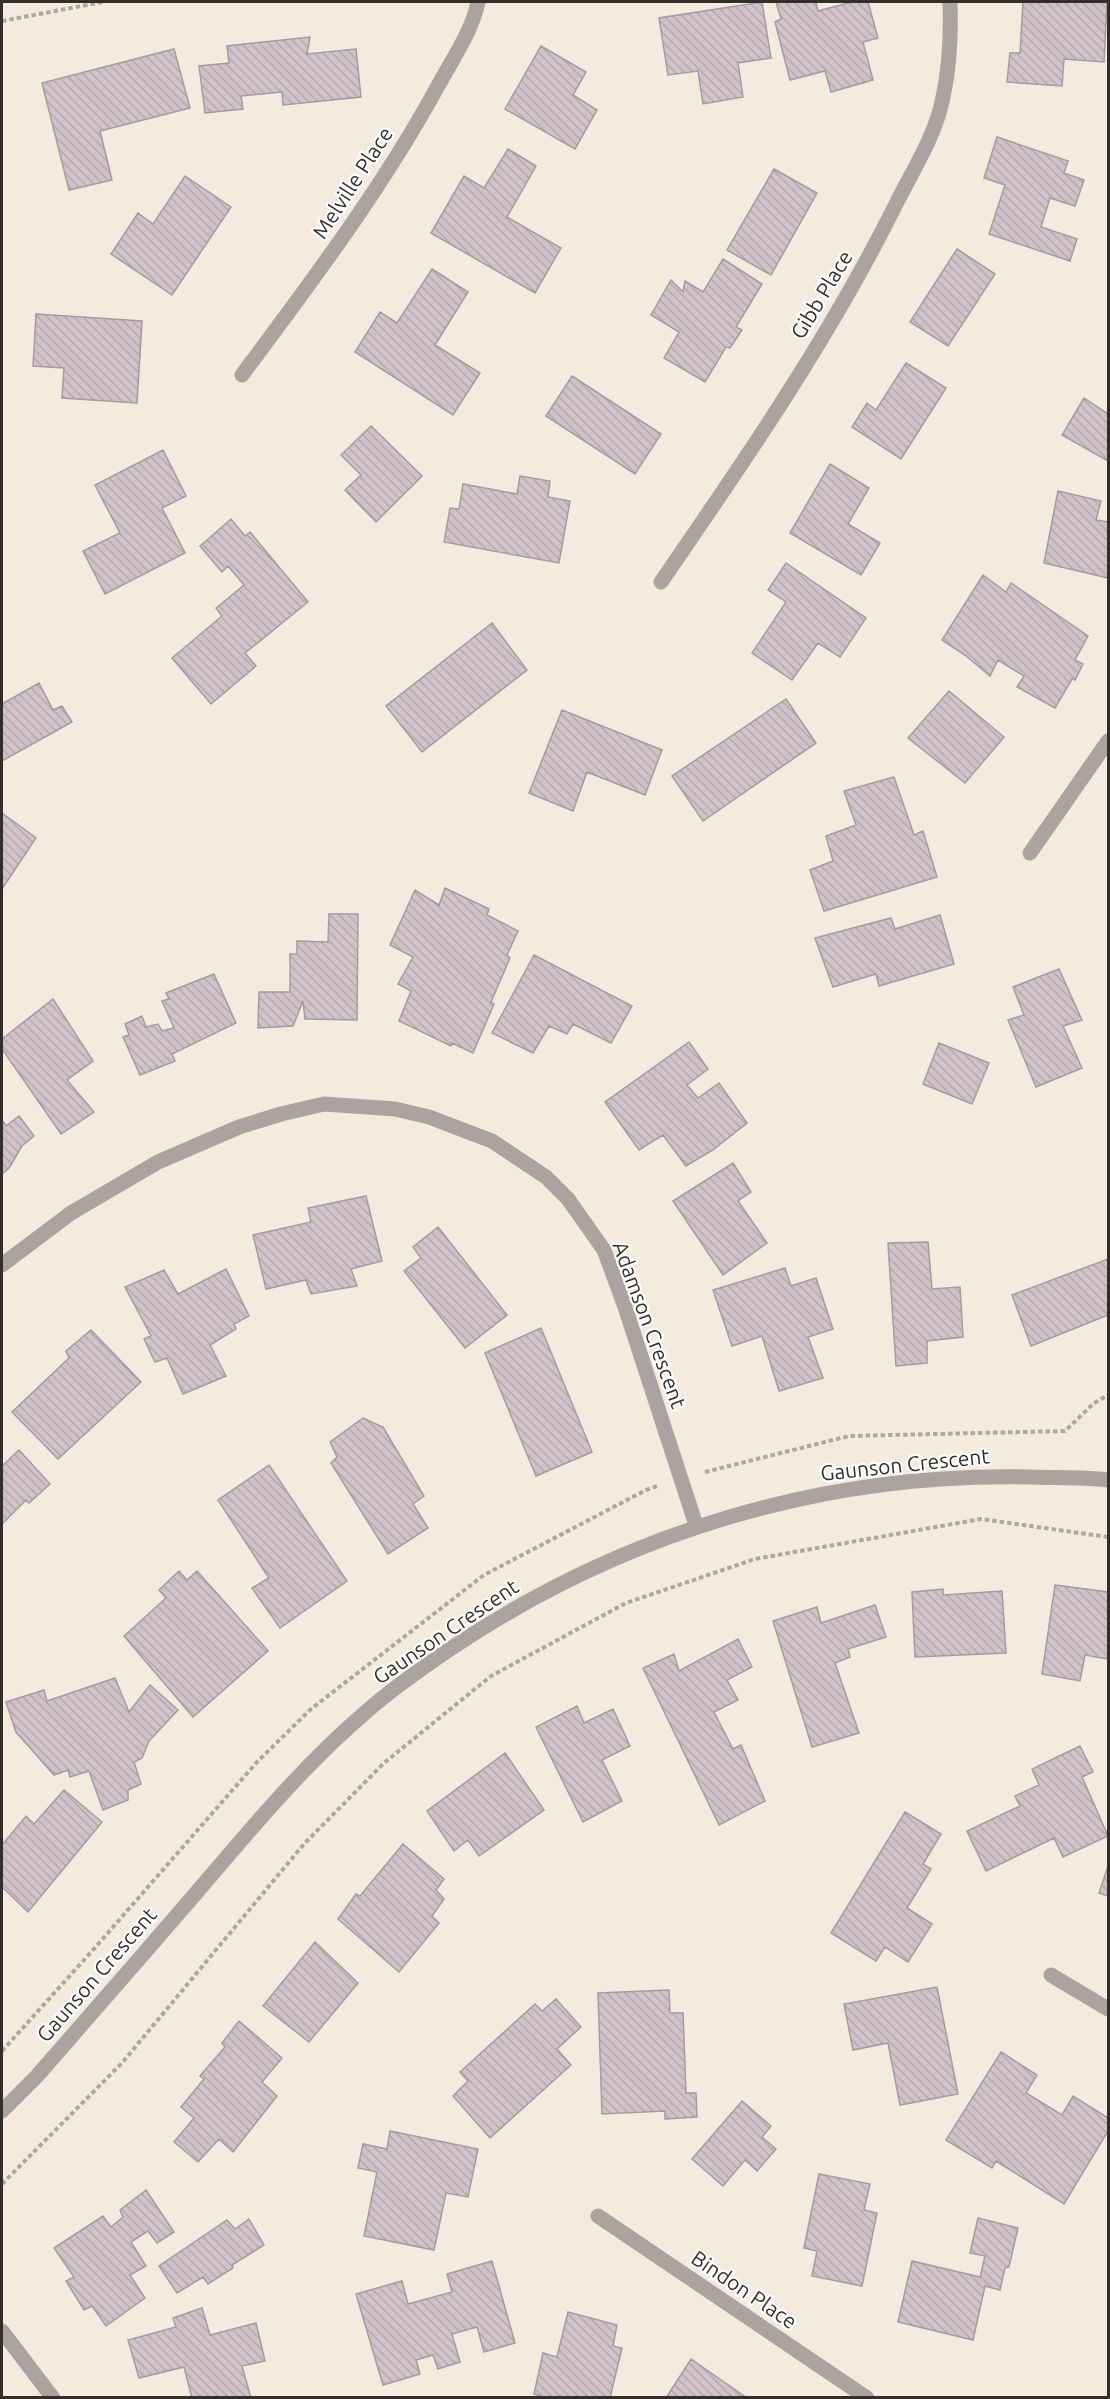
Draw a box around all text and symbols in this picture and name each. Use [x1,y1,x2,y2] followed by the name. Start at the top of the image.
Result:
[307,122,397,243] street label: Melville Place
[785,246,857,343] street label: Gibb Place
[609,1238,691,1411] street label: Adamson Crescent
[819,1443,991,1485] street label: Gaunson Crescent
[368,1574,523,1689] street label: Gaunson Crescent
[31,1902,161,2046] street label: Gaunson Crescent
[687,2245,802,2333] street label: Bindon Place

